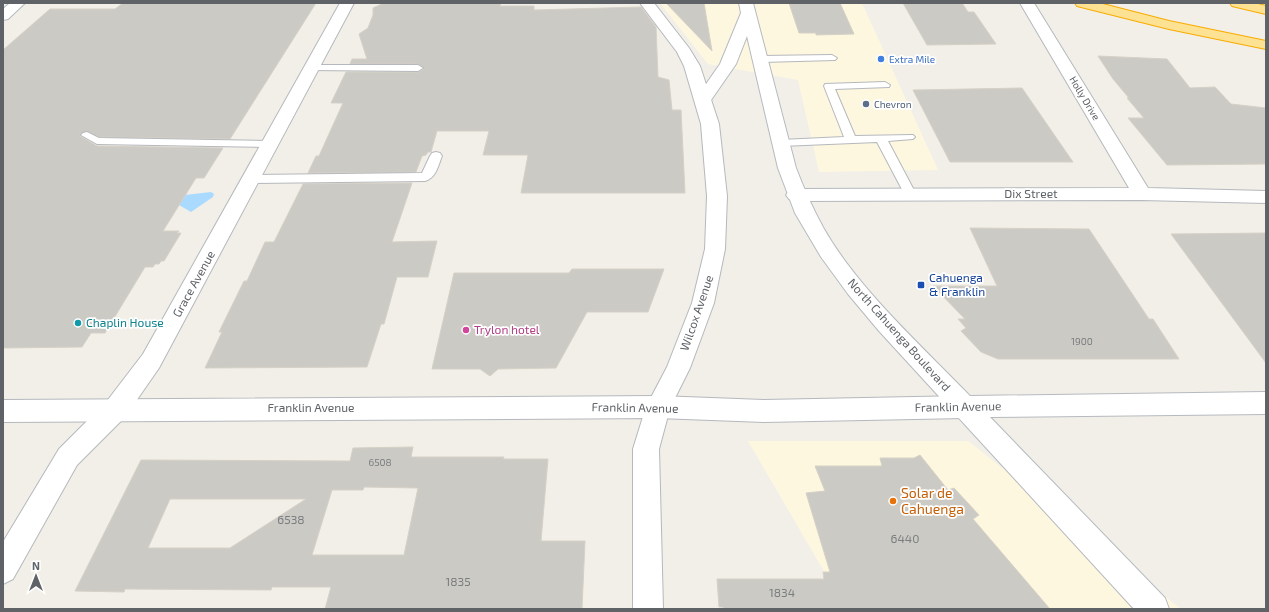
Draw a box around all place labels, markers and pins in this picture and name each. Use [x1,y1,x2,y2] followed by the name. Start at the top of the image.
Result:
[889,53,935,65] place label: Extra Mile
[876,54,886,64] marker: Extra Mile
[874,98,912,110] place label: Chevron
[861,99,871,109] marker: Chevron
[929,270,985,298] place label: Cahuenga & Franklin
[916,280,926,290] marker: Cahuenga & Franklin
[86,315,164,329] place label: Chaplin House
[73,318,83,328] marker: Chaplin House
[474,322,540,336] place label: Trylon hotel
[461,325,471,335] marker: Trylon hotel
[901,484,964,517] place label: Solar de Cahuenga
[888,496,898,506] marker: Solar de Cahuenga

